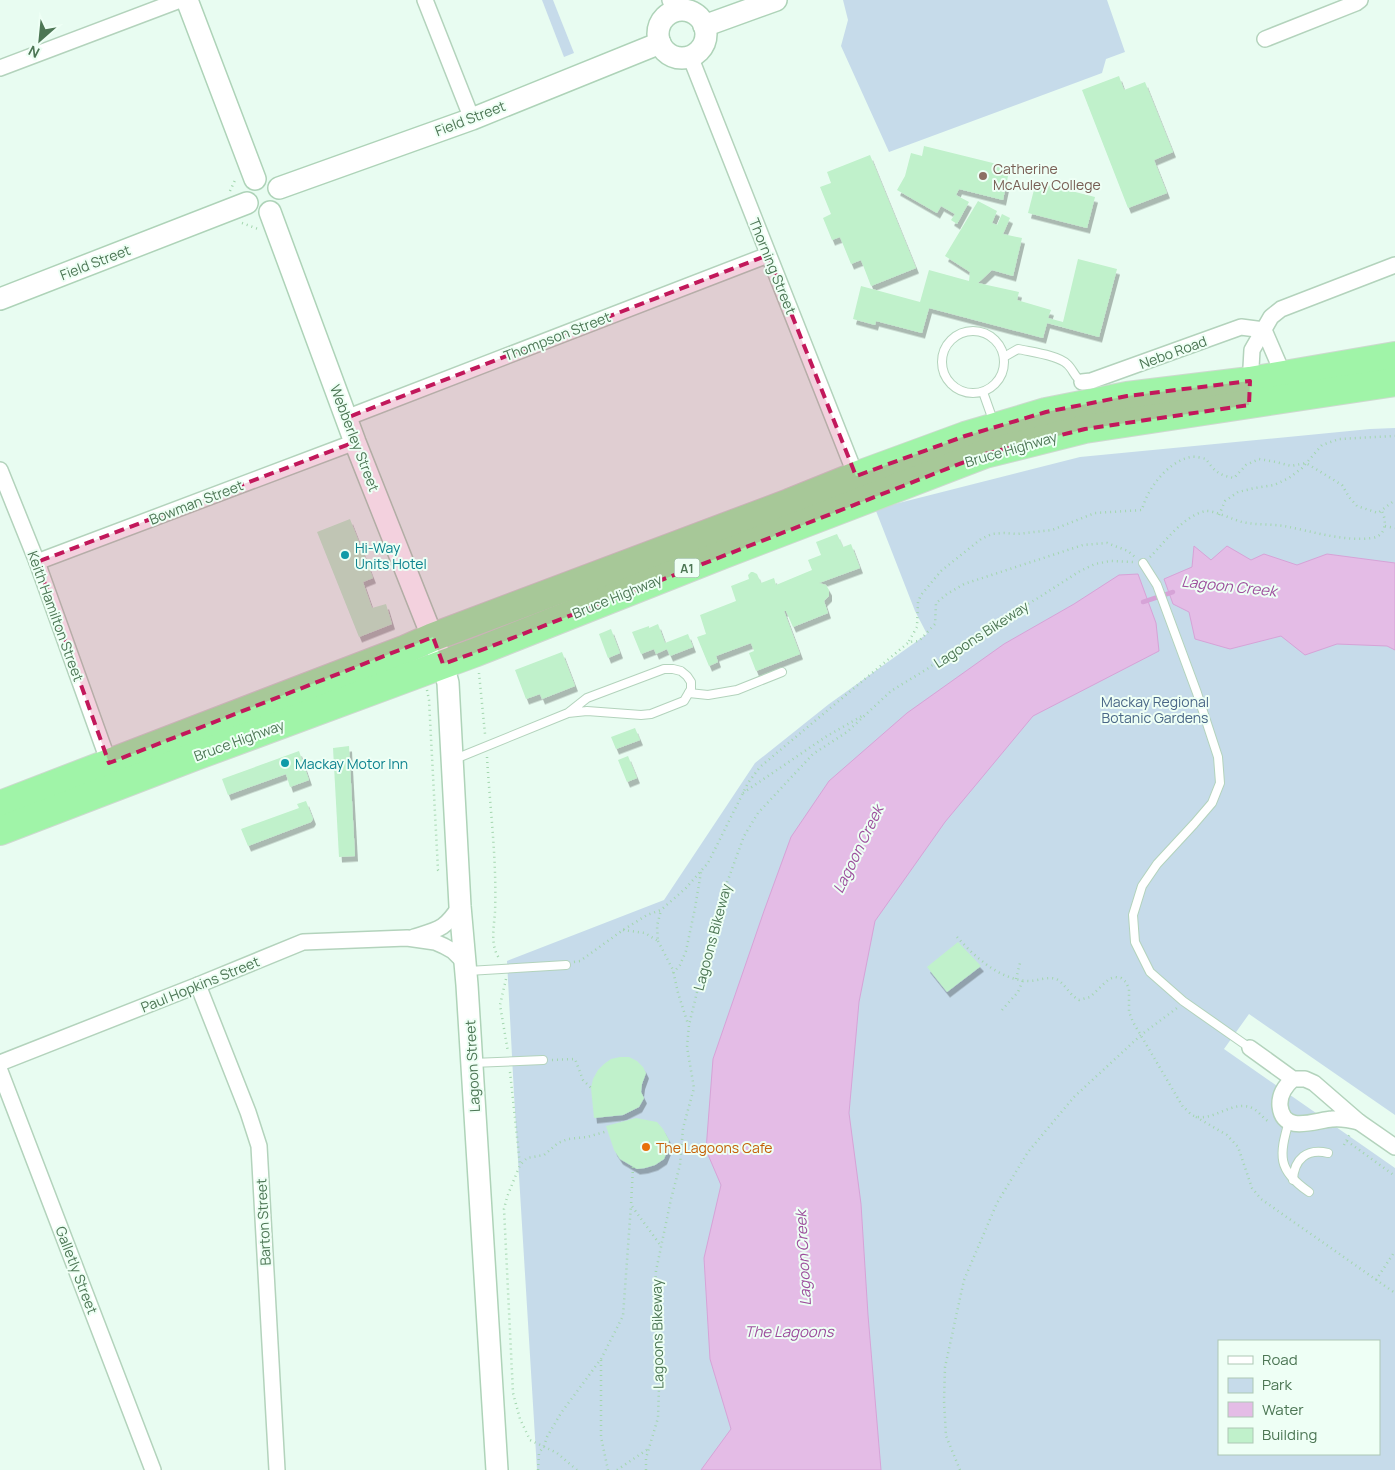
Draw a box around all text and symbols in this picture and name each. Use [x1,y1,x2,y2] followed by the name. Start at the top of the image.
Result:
[15,15,65,65] north arrow
[25,41,43,63] text: N
[432,96,508,140] street label: Field Street
[993,159,1101,194] place label: Catherine McAuley College
[977,170,989,182] marker: Catherine McAuley College
[745,215,801,317] street label: Thorning Street
[57,240,133,284] street label: Field Street
[501,307,613,365] street label: Thompson Street
[1137,331,1209,373] street label: Nebo Road
[326,382,384,494] street label: Webberley Street
[963,427,1060,471] street label: Bruce Highway
[146,475,246,529] street label: Bowman Street
[355,538,427,573] place label: Hi-Way Units Hotel
[24,548,89,684] street label: Keith Hamilton Street
[339,549,351,561] marker: Hi-Way Units Hotel
[674,558,700,578] road number: A1
[569,569,665,623] street label: Bruce Highway
[1180,571,1280,602] water label: Lagoon Creek
[930,596,1033,672] street label: Lagoons Bikeway
[1101,692,1209,727] park label: Mackay Regional Botanic Gardens
[191,715,287,765] street label: Bruce Highway
[295,754,408,773] place label: Mackay Motor Inn
[279,757,291,769] marker: Mackay Motor Inn
[828,799,889,897] water label: Lagoon Creek
[689,881,736,993] street label: Lagoons Bikeway
[138,951,262,1016] street label: Paul Hopkins Street
[460,1019,484,1112] street label: Lagoon Street
[656,1138,773,1157] place label: The Lagoons Cafe
[640,1141,652,1153] marker: The Lagoons Cafe
[251,1178,275,1266] street label: Barton Street
[790,1207,816,1306] water label: Lagoon Creek
[52,1223,103,1317] street label: Galletly Street
[647,1278,667,1389] street label: Lagoons Bikeway
[744,1321,835,1342] water label: The Lagoons
[1218,1340,1380,1455] legend
[1262,1349,1298,1370] text: Road
[1262,1374,1292,1395] text: Park
[1262,1399,1304,1420] text: Water
[1262,1424,1317,1445] text: Building

